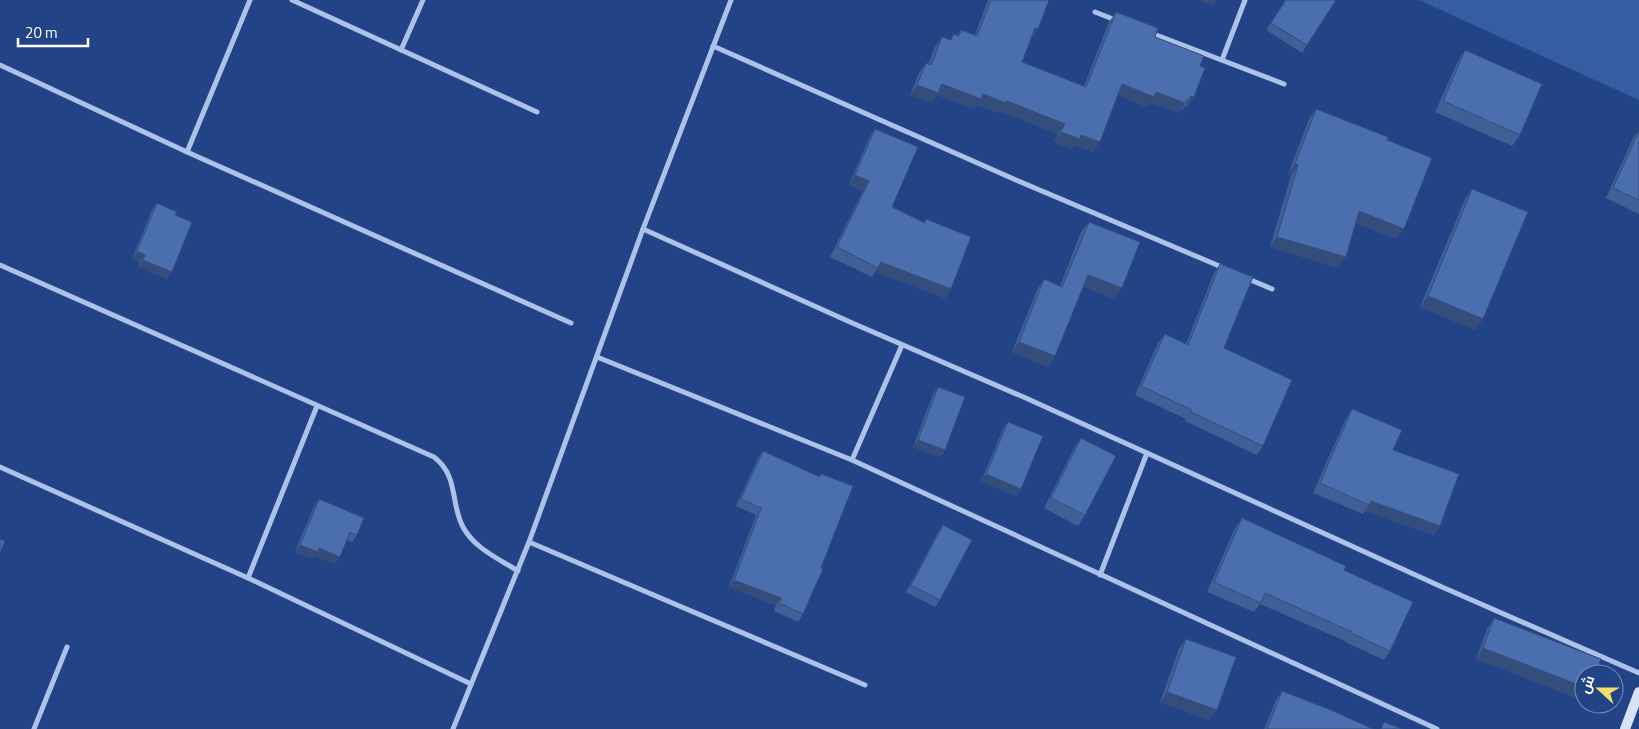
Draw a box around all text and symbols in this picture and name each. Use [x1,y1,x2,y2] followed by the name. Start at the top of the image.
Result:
[18,15,88,47] scale bar
[25,21,58,44] text: 20 m
[1574,664,1624,714] north arrow
[1573,672,1599,696] text: ش

